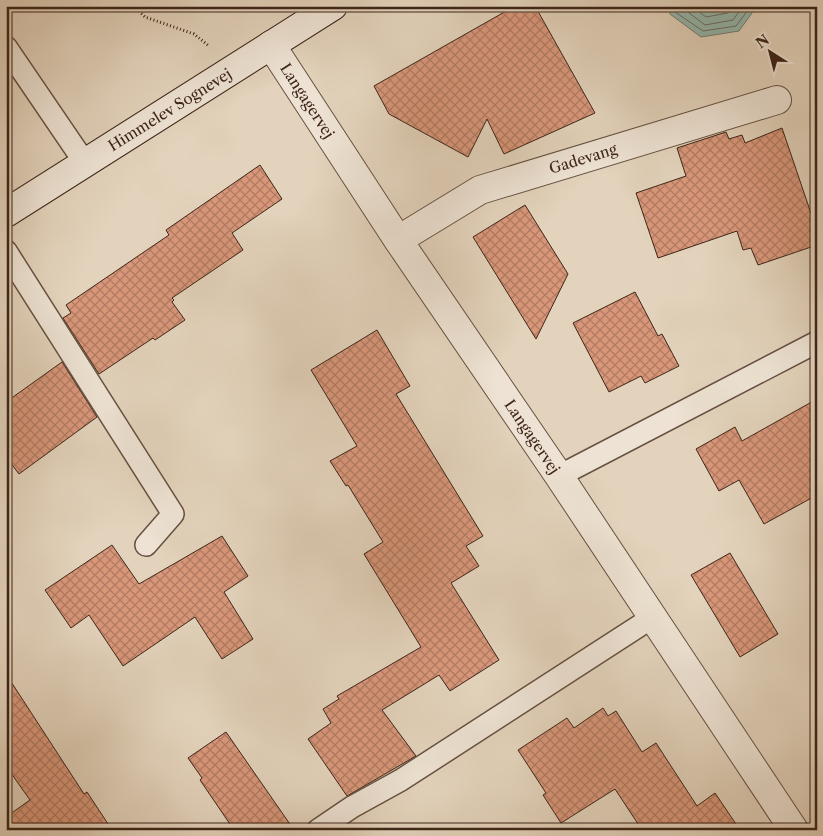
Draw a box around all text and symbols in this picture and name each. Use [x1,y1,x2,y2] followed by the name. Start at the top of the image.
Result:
[746,28,796,78] north arrow
[752,31,773,52] text: N
[276,60,339,142] street label: Langagervej
[105,64,235,155] street label: Himmelev Sognevej
[547,139,619,178] street label: Gadevang
[501,396,564,478] street label: Langagervej

